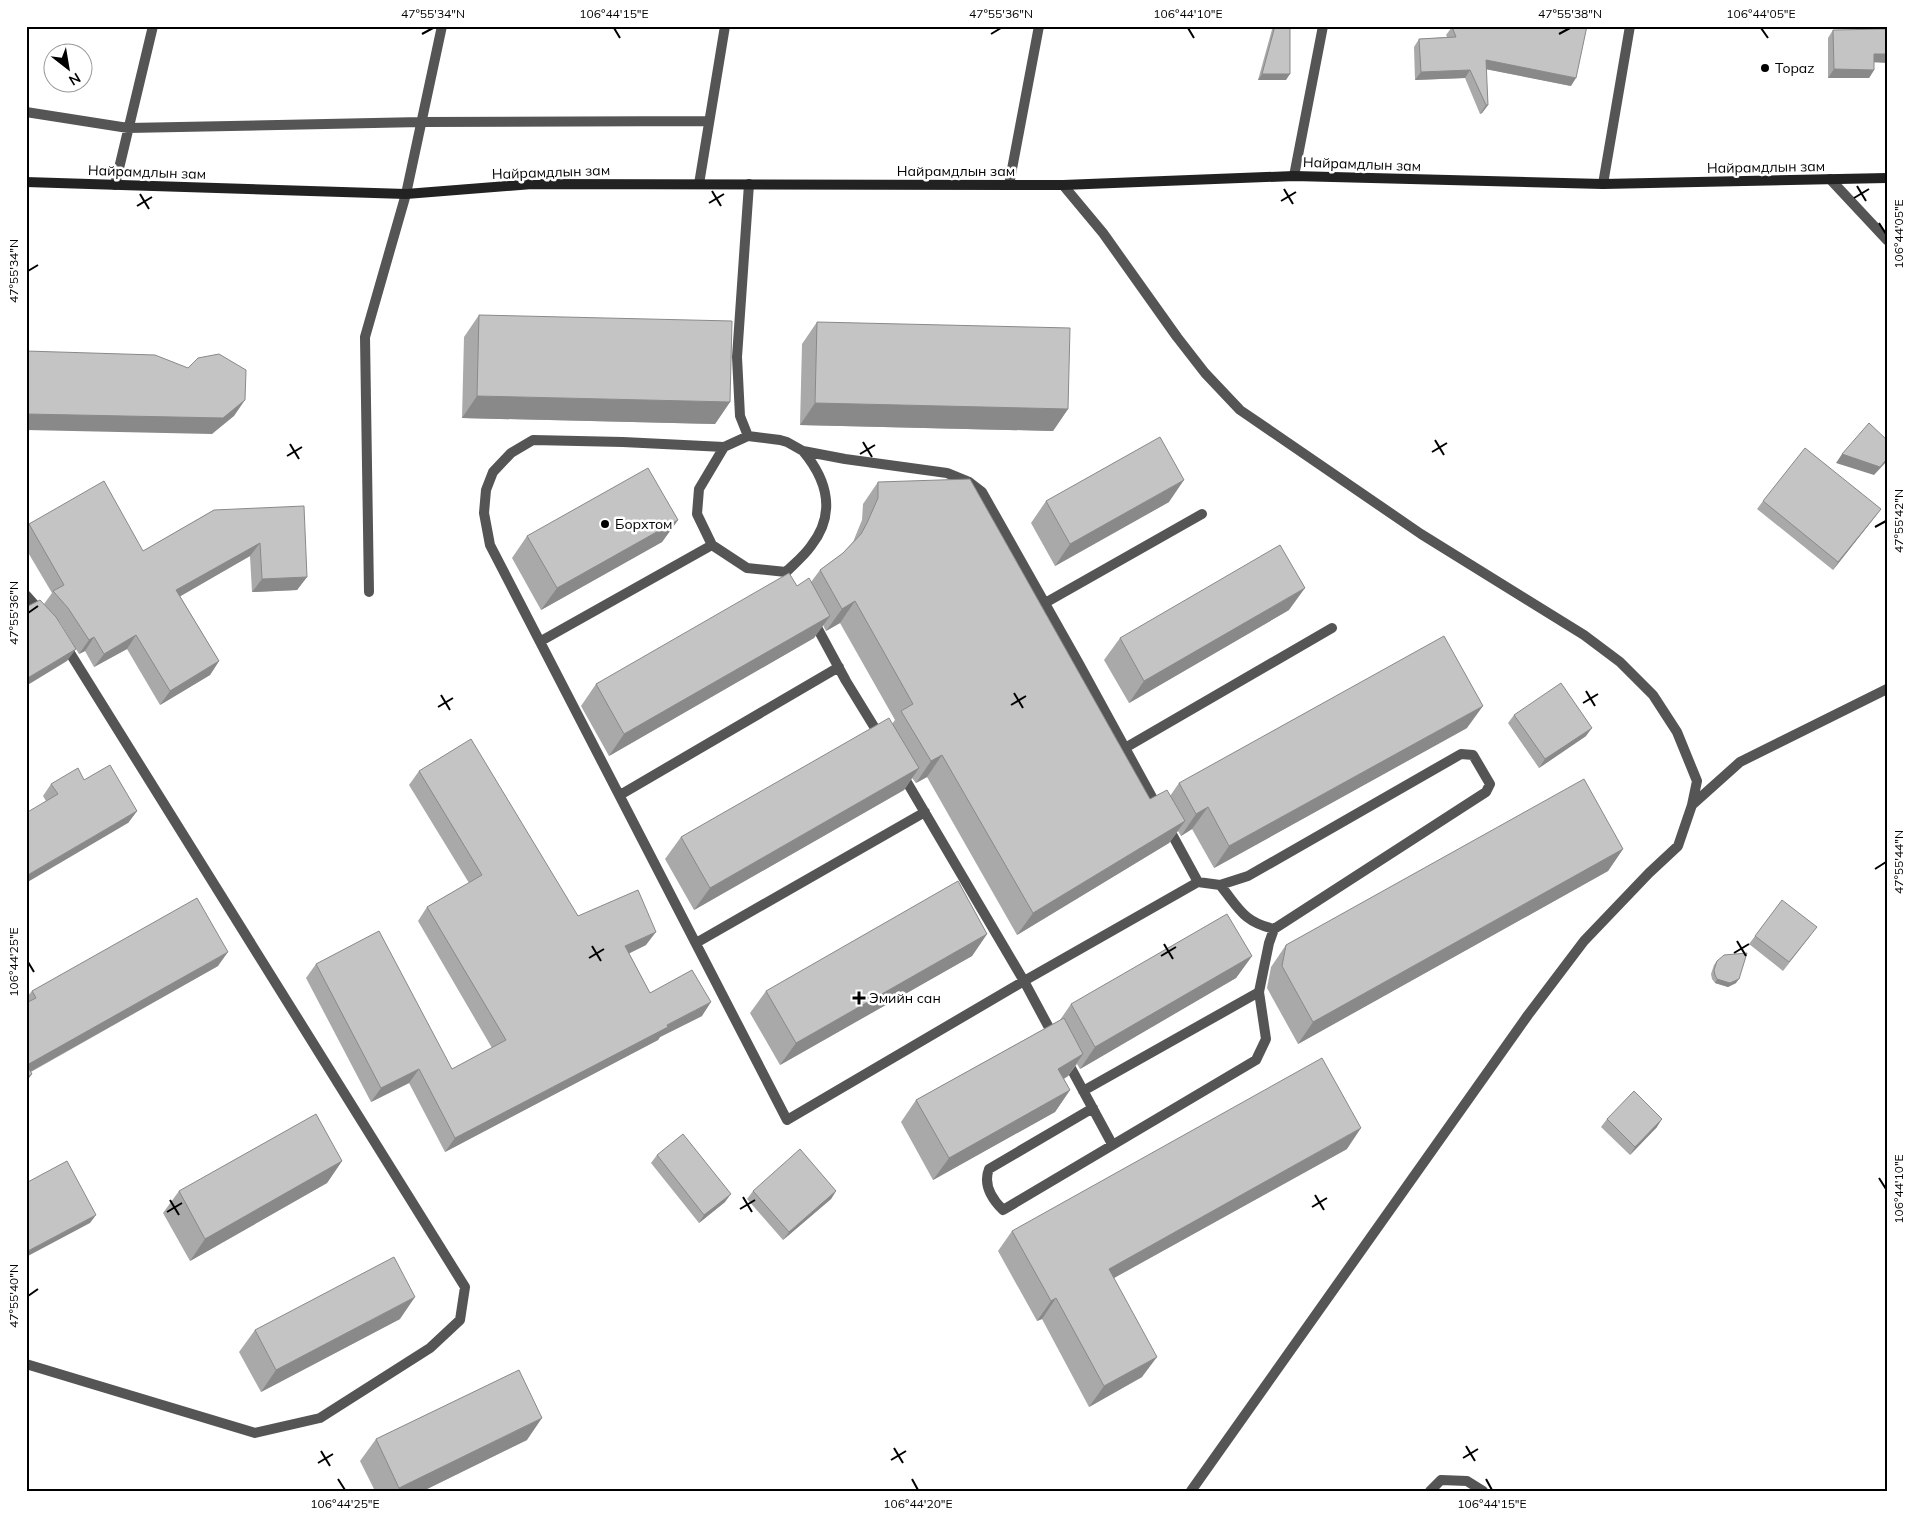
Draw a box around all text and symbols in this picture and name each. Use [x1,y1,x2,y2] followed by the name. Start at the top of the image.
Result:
[401,6,465,21] text: 47°55'34"N
[579,6,649,21] text: 106°44'15"E
[969,6,1033,21] text: 47°55'36"N
[1153,6,1223,21] text: 106°44'10"E
[1538,6,1602,21] text: 47°55'38"N
[1726,6,1796,21] text: 106°44'05"E
[42,42,92,92] north arrow
[1775,59,1814,77] place label: Topaz
[1759,62,1771,74] marker: Topaz
[66,69,84,90] text: N
[1303,153,1421,175] street label: Найрамдлын зам
[1707,157,1825,177] street label: Найрамдлын зам
[88,161,206,183] street label: Найрамдлын зам
[492,161,610,183] street label: Найрамдлын зам
[897,162,1015,180] street label: Найрамдлын зам
[1891,199,1906,269] text: 106°44'05"E
[6,239,21,303] text: 47°55'34"N
[1891,489,1906,553] text: 47°55'42"N
[615,515,673,533] place label: Борхтом
[599,518,611,530] marker: Борхтом
[6,581,21,645] text: 47°55'36"N
[1891,830,1906,894] text: 47°55'44"N
[6,927,21,997] text: 106°44'25"E
[869,989,941,1007] place label: Эмийн сан
[853,992,865,1004] marker: Эмийн сан
[1891,1154,1906,1224] text: 106°44'10"E
[6,1264,21,1328] text: 47°55'40"N
[310,1496,380,1511] text: 106°44'25"E
[883,1496,953,1511] text: 106°44'20"E
[1457,1496,1527,1511] text: 106°44'15"E

